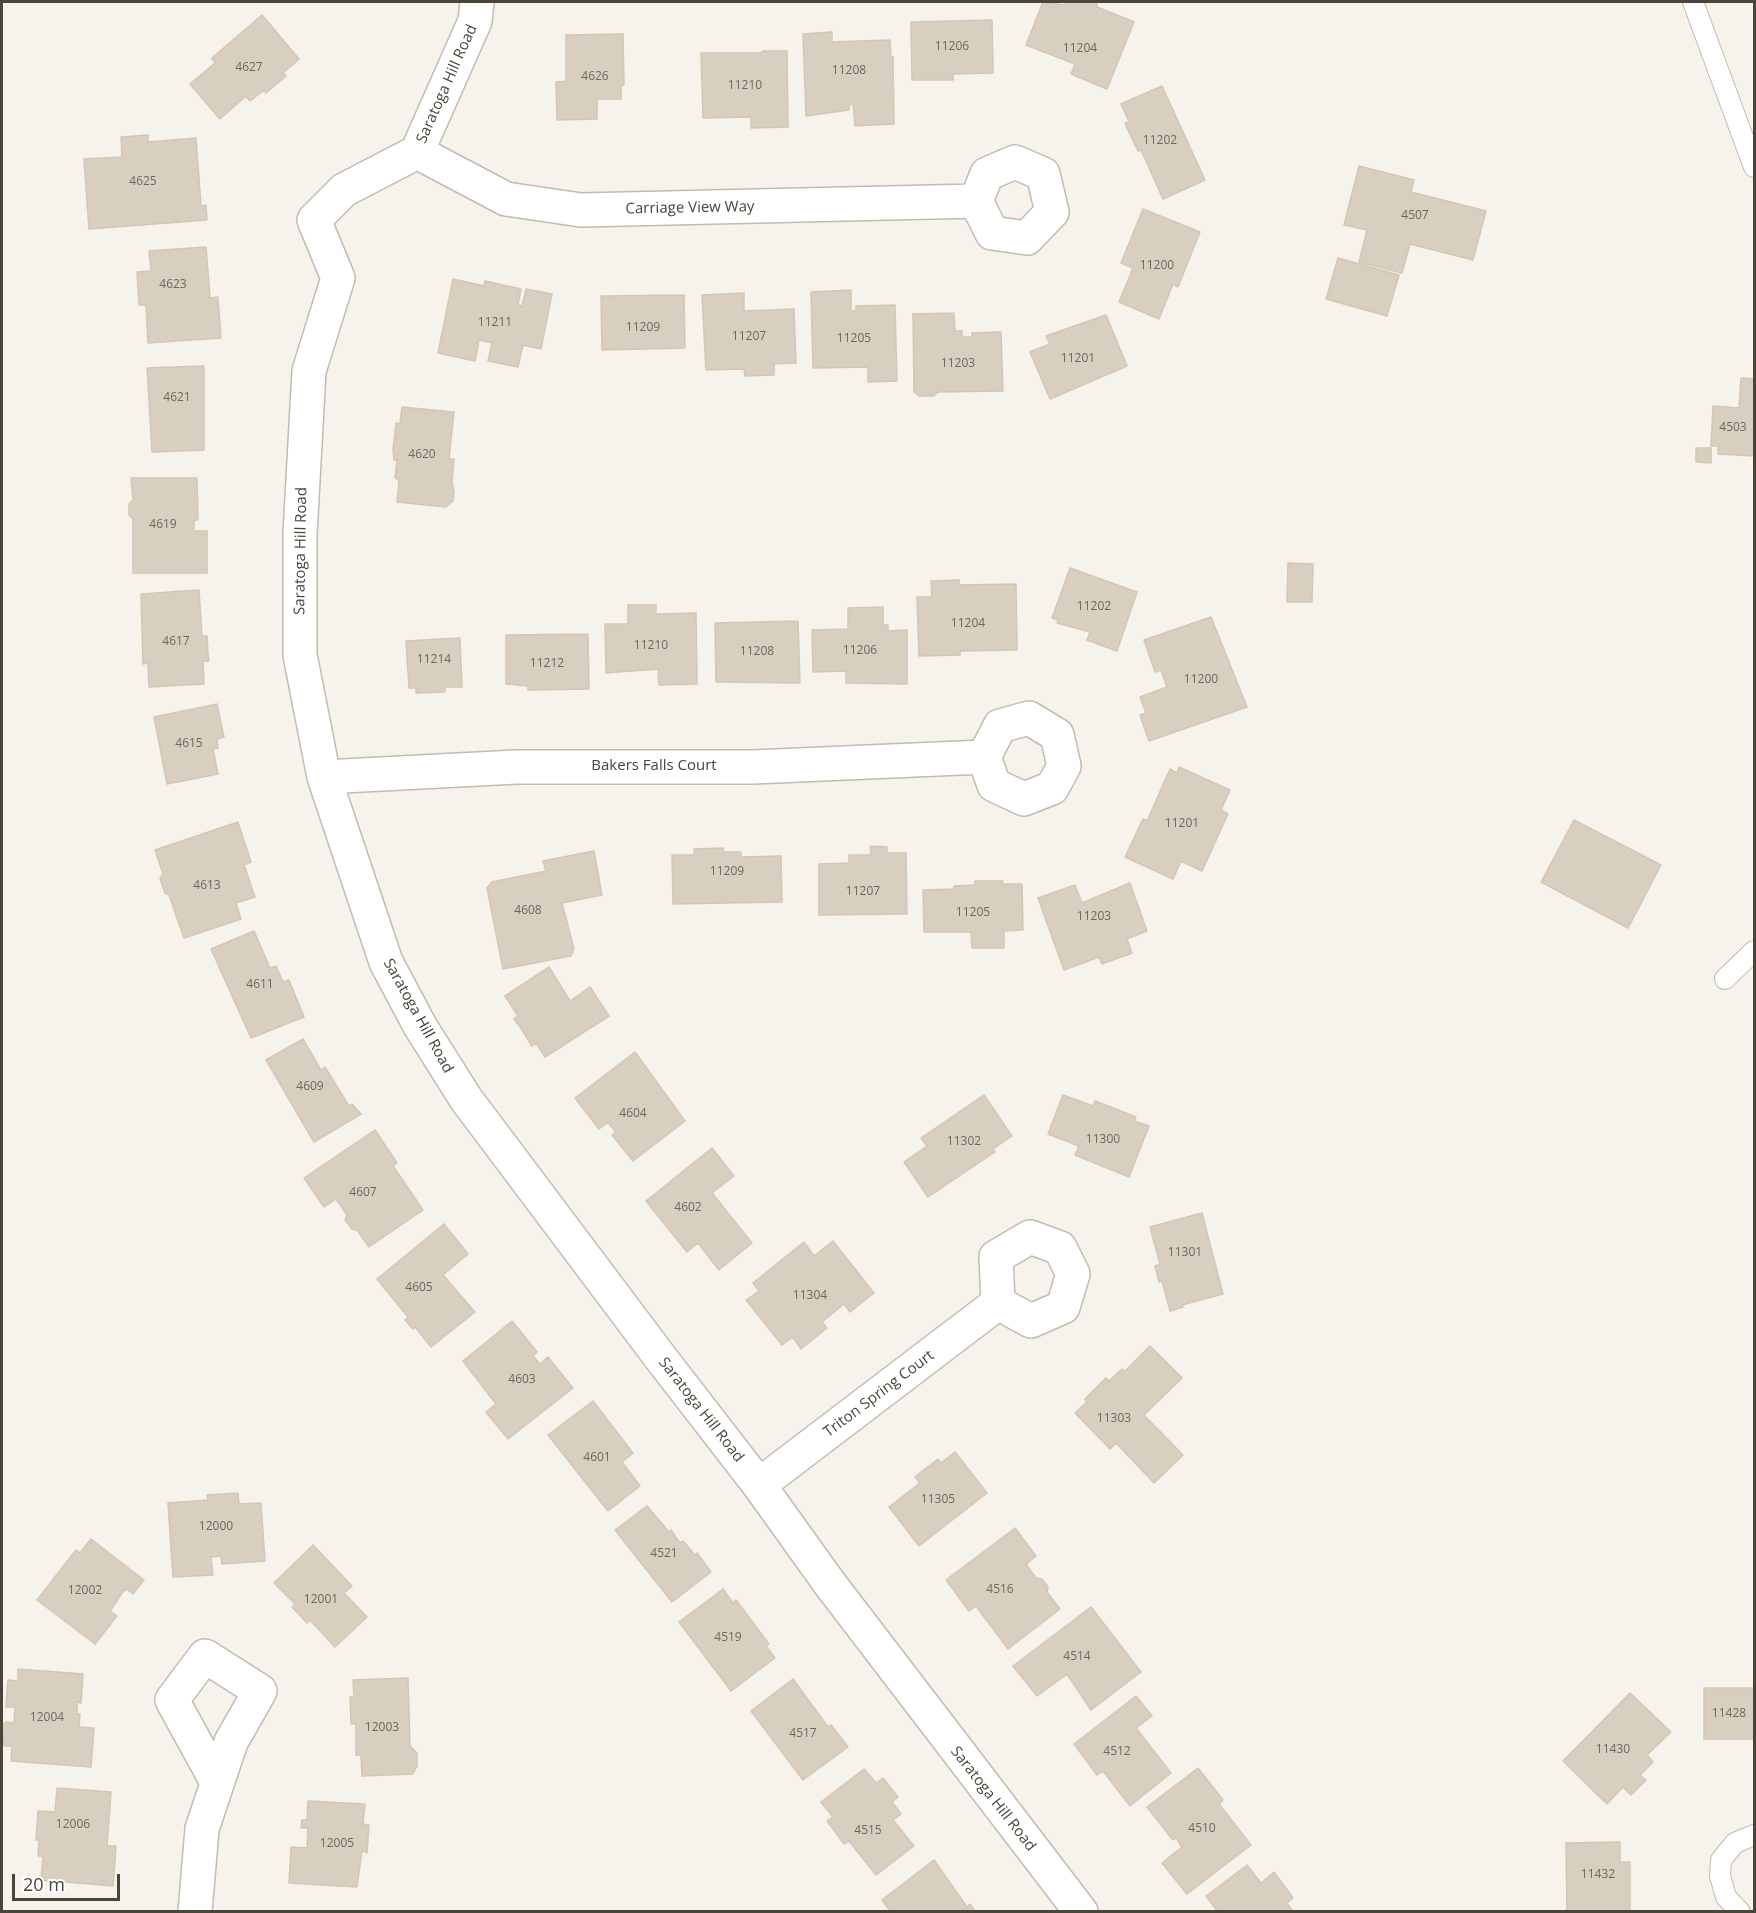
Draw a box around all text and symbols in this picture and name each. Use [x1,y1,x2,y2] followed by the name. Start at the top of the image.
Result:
[413,22,481,146] street label: Saratoga Hill Road
[935,40,969,54] house number: 11206
[1063,42,1097,56] house number: 11204
[235,61,263,75] house number: 4627
[832,64,866,78] house number: 11208
[581,70,609,84] house number: 4626
[728,79,762,93] house number: 11210
[1143,134,1177,148] house number: 11202
[129,175,157,189] house number: 4625
[625,198,755,218] street label: Carriage View Way
[1401,209,1429,223] house number: 4507
[1140,259,1174,273] house number: 11200
[159,278,187,292] house number: 4623
[478,316,512,330] house number: 11211
[626,321,660,335] house number: 11209
[732,330,766,344] house number: 11207
[837,332,871,346] house number: 11205
[1061,352,1095,366] house number: 11201
[941,357,975,371] house number: 11203
[163,391,191,405] house number: 4621
[1719,421,1747,435] house number: 4503
[408,448,436,462] house number: 4620
[291,487,311,615] street label: Saratoga Hill Road
[149,518,177,532] house number: 4619
[1077,600,1111,614] house number: 11202
[951,617,985,631] house number: 11204
[162,635,190,649] house number: 4617
[634,639,668,653] house number: 11210
[843,644,877,658] house number: 11206
[740,645,774,659] house number: 11208
[417,653,451,667] house number: 11214
[530,657,564,671] house number: 11212
[1184,673,1218,687] house number: 11200
[175,737,203,751] house number: 4615
[591,757,717,775] street label: Bakers Falls Court
[1165,817,1199,831] house number: 11201
[710,865,744,879] house number: 11209
[193,879,221,893] house number: 4613
[846,885,880,899] house number: 11207
[514,904,542,918] house number: 4608
[956,906,990,920] house number: 11205
[1077,910,1111,924] house number: 11203
[379,956,457,1076] street label: Saratoga Hill Road
[246,978,274,992] house number: 4611
[296,1080,324,1094] house number: 4609
[619,1107,647,1121] house number: 4604
[1086,1133,1120,1147] house number: 11300
[947,1135,981,1149] house number: 11302
[349,1186,377,1200] house number: 4607
[674,1201,702,1215] house number: 4602
[1168,1246,1202,1260] house number: 11301
[405,1281,433,1295] house number: 4605
[793,1289,827,1303] house number: 11304
[820,1347,938,1441] street label: Triton Spring Court
[655,1354,747,1466] street label: Saratoga Hill Road
[508,1373,536,1387] house number: 4603
[1097,1412,1131,1426] house number: 11303
[583,1451,611,1465] house number: 4601
[921,1493,955,1507] house number: 11305
[199,1520,233,1534] house number: 12000
[650,1547,678,1561] house number: 4521
[986,1583,1014,1597] house number: 4516
[68,1584,102,1598] house number: 12002
[304,1593,338,1607] house number: 12001
[714,1631,742,1645] house number: 4519
[1063,1650,1091,1664] house number: 4514
[1712,1707,1746,1721] house number: 11428
[30,1711,64,1725] house number: 12004
[365,1721,399,1735] house number: 12003
[789,1727,817,1741] house number: 4517
[947,1743,1039,1855] street label: Saratoga Hill Road
[1596,1743,1630,1757] house number: 11430
[1103,1745,1131,1759] house number: 4512
[56,1818,90,1832] house number: 12006
[1188,1822,1216,1836] house number: 4510
[854,1824,882,1838] house number: 4515
[320,1837,354,1851] house number: 12005
[15,1862,123,1900] scale bar
[1581,1868,1615,1882] house number: 11432
[23,1872,65,1896] text: 20 m

